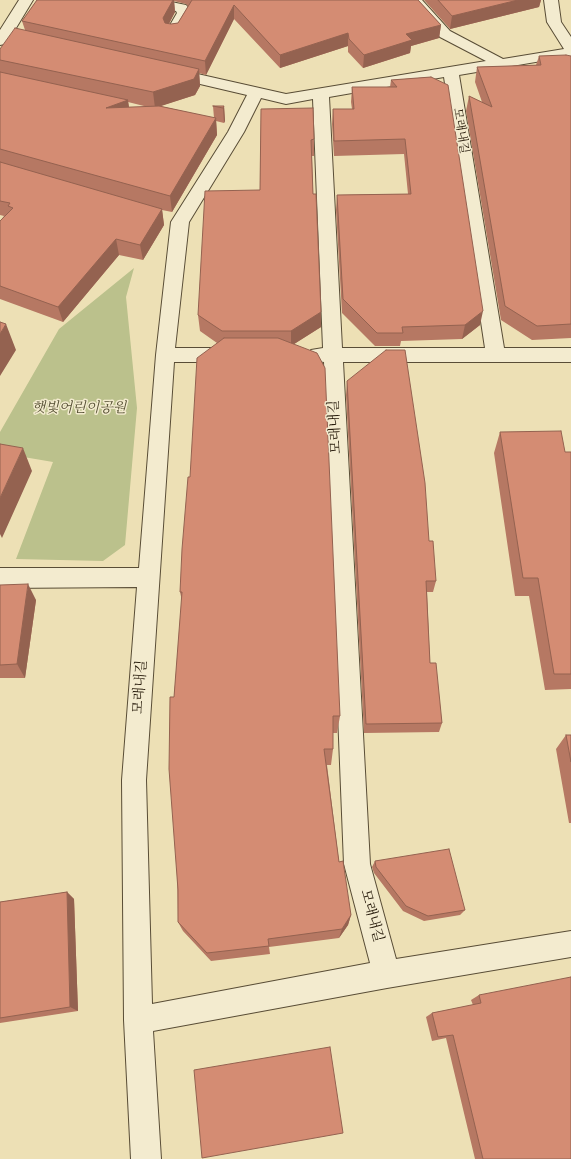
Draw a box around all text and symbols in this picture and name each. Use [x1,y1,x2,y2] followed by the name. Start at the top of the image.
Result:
[449,107,471,155] street label: 모래내길
[326,400,346,454] street label: 모래내길
[32,401,126,417] park label: 햇빛어린이공원
[131,659,151,715] street label: 모래내길
[356,888,386,944] street label: 모래내길

